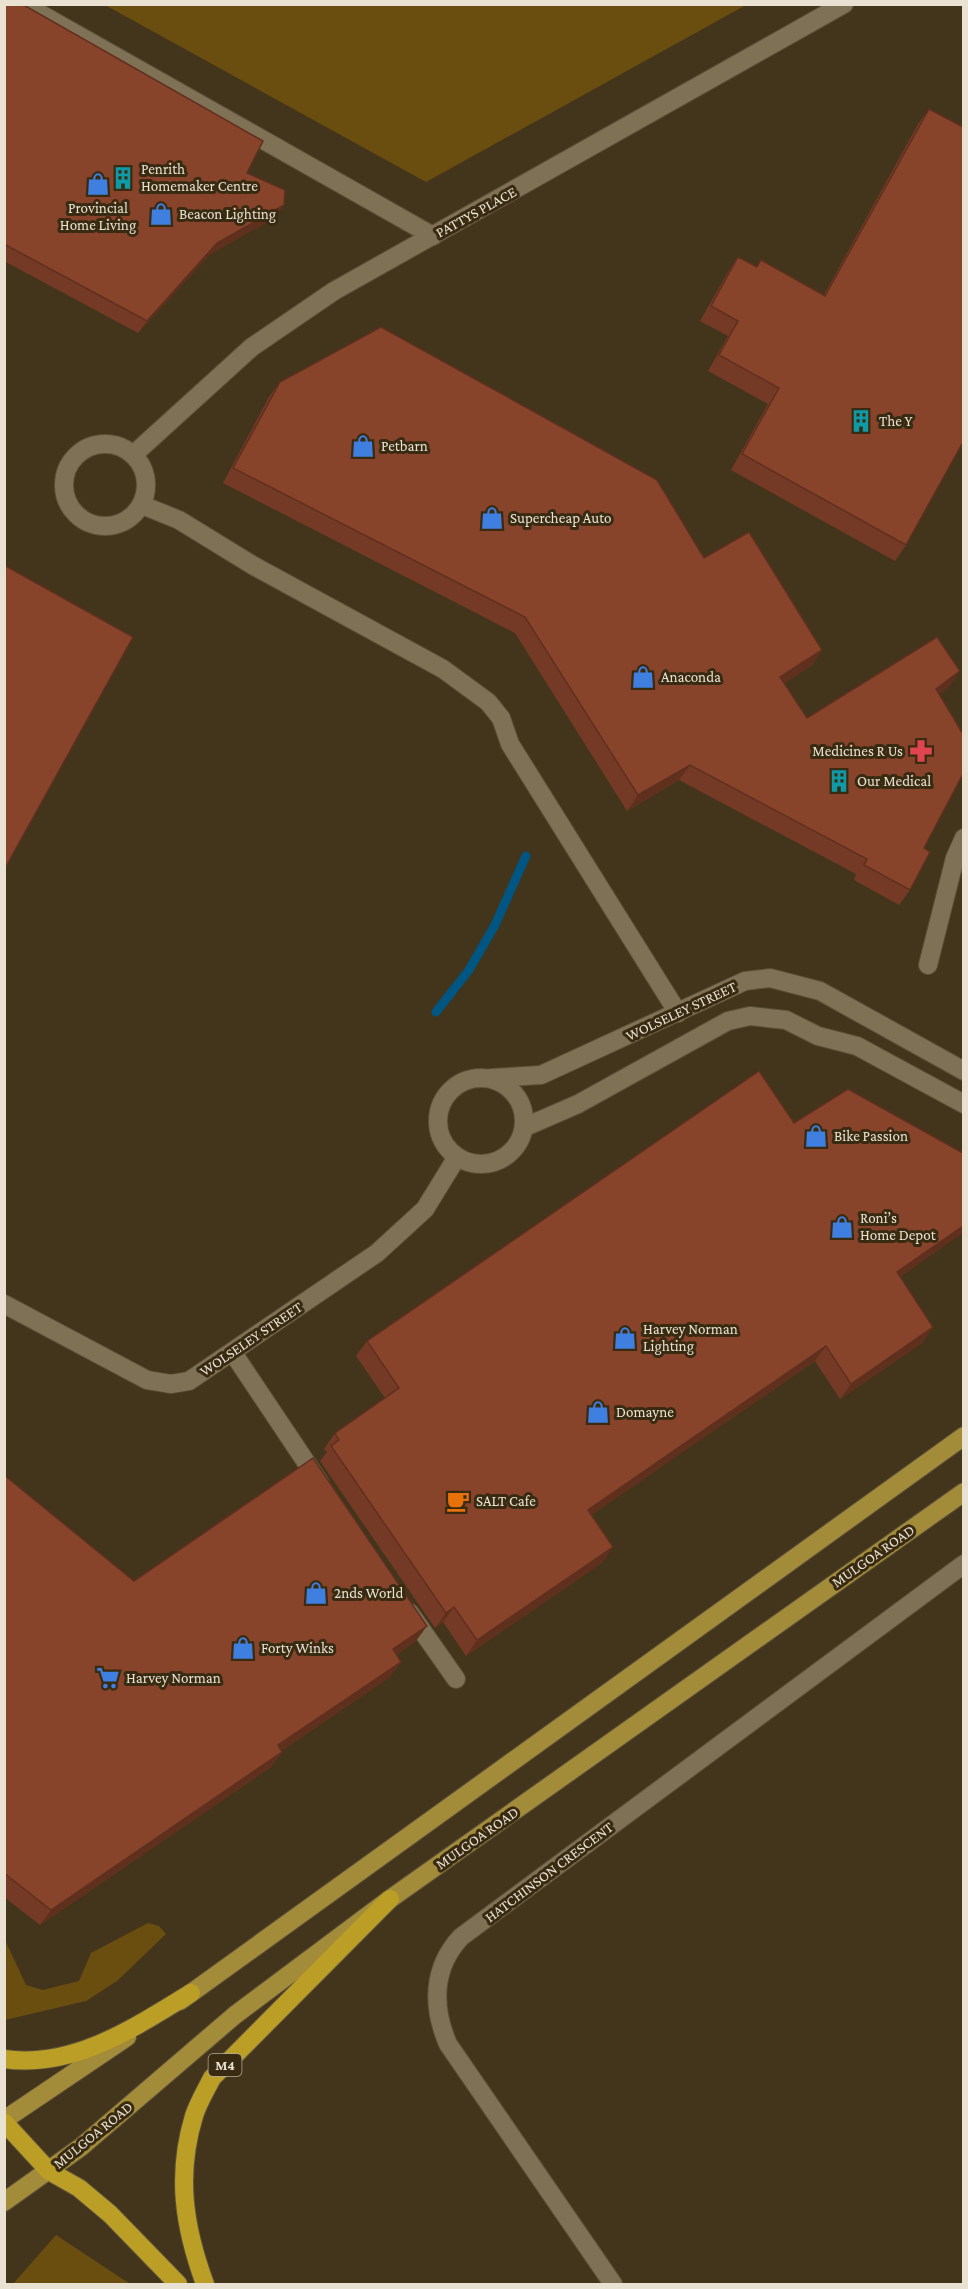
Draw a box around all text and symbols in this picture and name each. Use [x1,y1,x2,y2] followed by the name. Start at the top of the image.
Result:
[141,161,258,194] place label: Penrith Homemaker Centre
[110,165,136,191] building icon: Penrith Homemaker Centre
[85,171,111,197] shop icon: Provincial Home Living
[433,183,519,241] street label: PATTYS PLACE
[60,200,136,234] place label: Provincial Home Living
[148,201,174,227] shop icon: Beacon Lighting
[179,206,276,223] place label: Beacon Lighting
[848,408,874,434] building icon: The Y
[879,413,913,429] place label: The Y
[350,433,376,459] shop icon: Petbarn
[381,438,428,454] place label: Petbarn
[479,505,505,531] shop icon: Supercheap Auto
[510,510,612,527] place label: Supercheap Auto
[630,664,656,690] shop icon: Anaconda
[661,669,721,685] place label: Anaconda
[908,738,934,764] pharmacy icon: Medicines R Us
[812,743,903,759] place label: Medicines R Us
[826,768,852,794] building icon: Our Medical
[857,773,931,789] place label: Our Medical
[623,978,739,1044] street label: WOLSELEY STREET
[803,1123,829,1149] shop icon: Bike Passion
[834,1128,908,1144] place label: Bike Passion
[860,1210,937,1244] place label: Roni’s Home Depot
[829,1214,855,1240] shop icon: Roni’s Home Depot
[197,1299,305,1379] street label: WOLSELEY STREET
[643,1321,738,1355] place label: Harvey Norman Lighting
[612,1325,638,1351] shop icon: Harvey Norman Lighting
[585,1399,611,1425] shop icon: Domayne
[616,1404,674,1421] place label: Domayne
[445,1488,471,1514] cafe icon: SALT Cafe
[476,1493,536,1509] place label: SALT Cafe
[829,1522,917,1590] street label: MULGOA ROAD
[303,1580,329,1606] shop icon: 2nds World
[334,1585,404,1601] place label: 2nds World
[230,1635,256,1661] shop icon: Forty Winks
[261,1640,334,1657] place label: Forty Winks
[95,1665,121,1691] supermarket icon: Harvey Norman
[126,1670,221,1687] place label: Harvey Norman
[433,1804,521,1872] street label: MULGOA ROAD
[482,1819,616,1925] street label: HATCHINSON CRESCENT
[208,2054,242,2076] road number: M4
[50,2098,136,2172] street label: MULGOA ROAD

